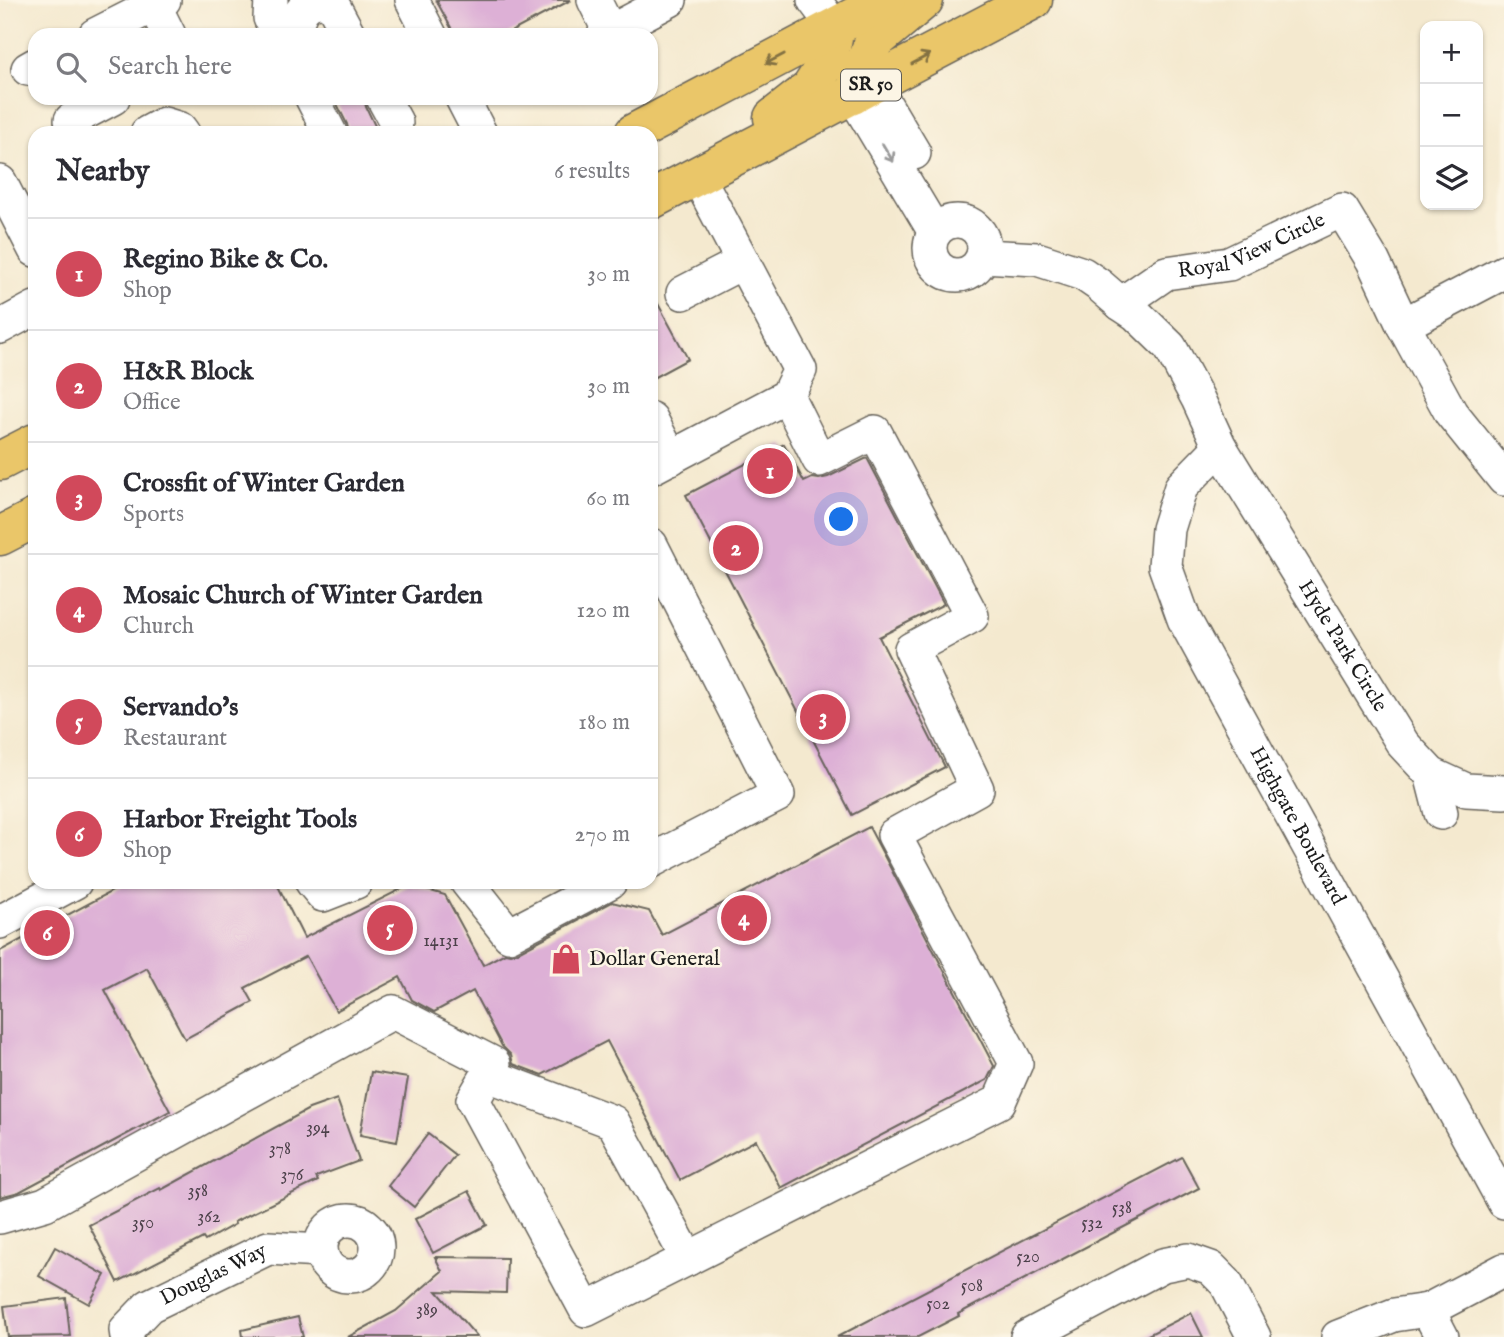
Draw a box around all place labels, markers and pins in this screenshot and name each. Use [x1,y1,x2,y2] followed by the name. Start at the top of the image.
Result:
[747,445,793,497] pin: 1
[713,522,759,574] pin: 2
[800,691,846,743] pin: 3
[721,892,767,944] pin: 4
[367,902,413,954] pin: 5
[24,907,70,959] pin: 6
[549,942,583,976] shop icon: Dollar General
[589,946,720,973] place label: Dollar General

